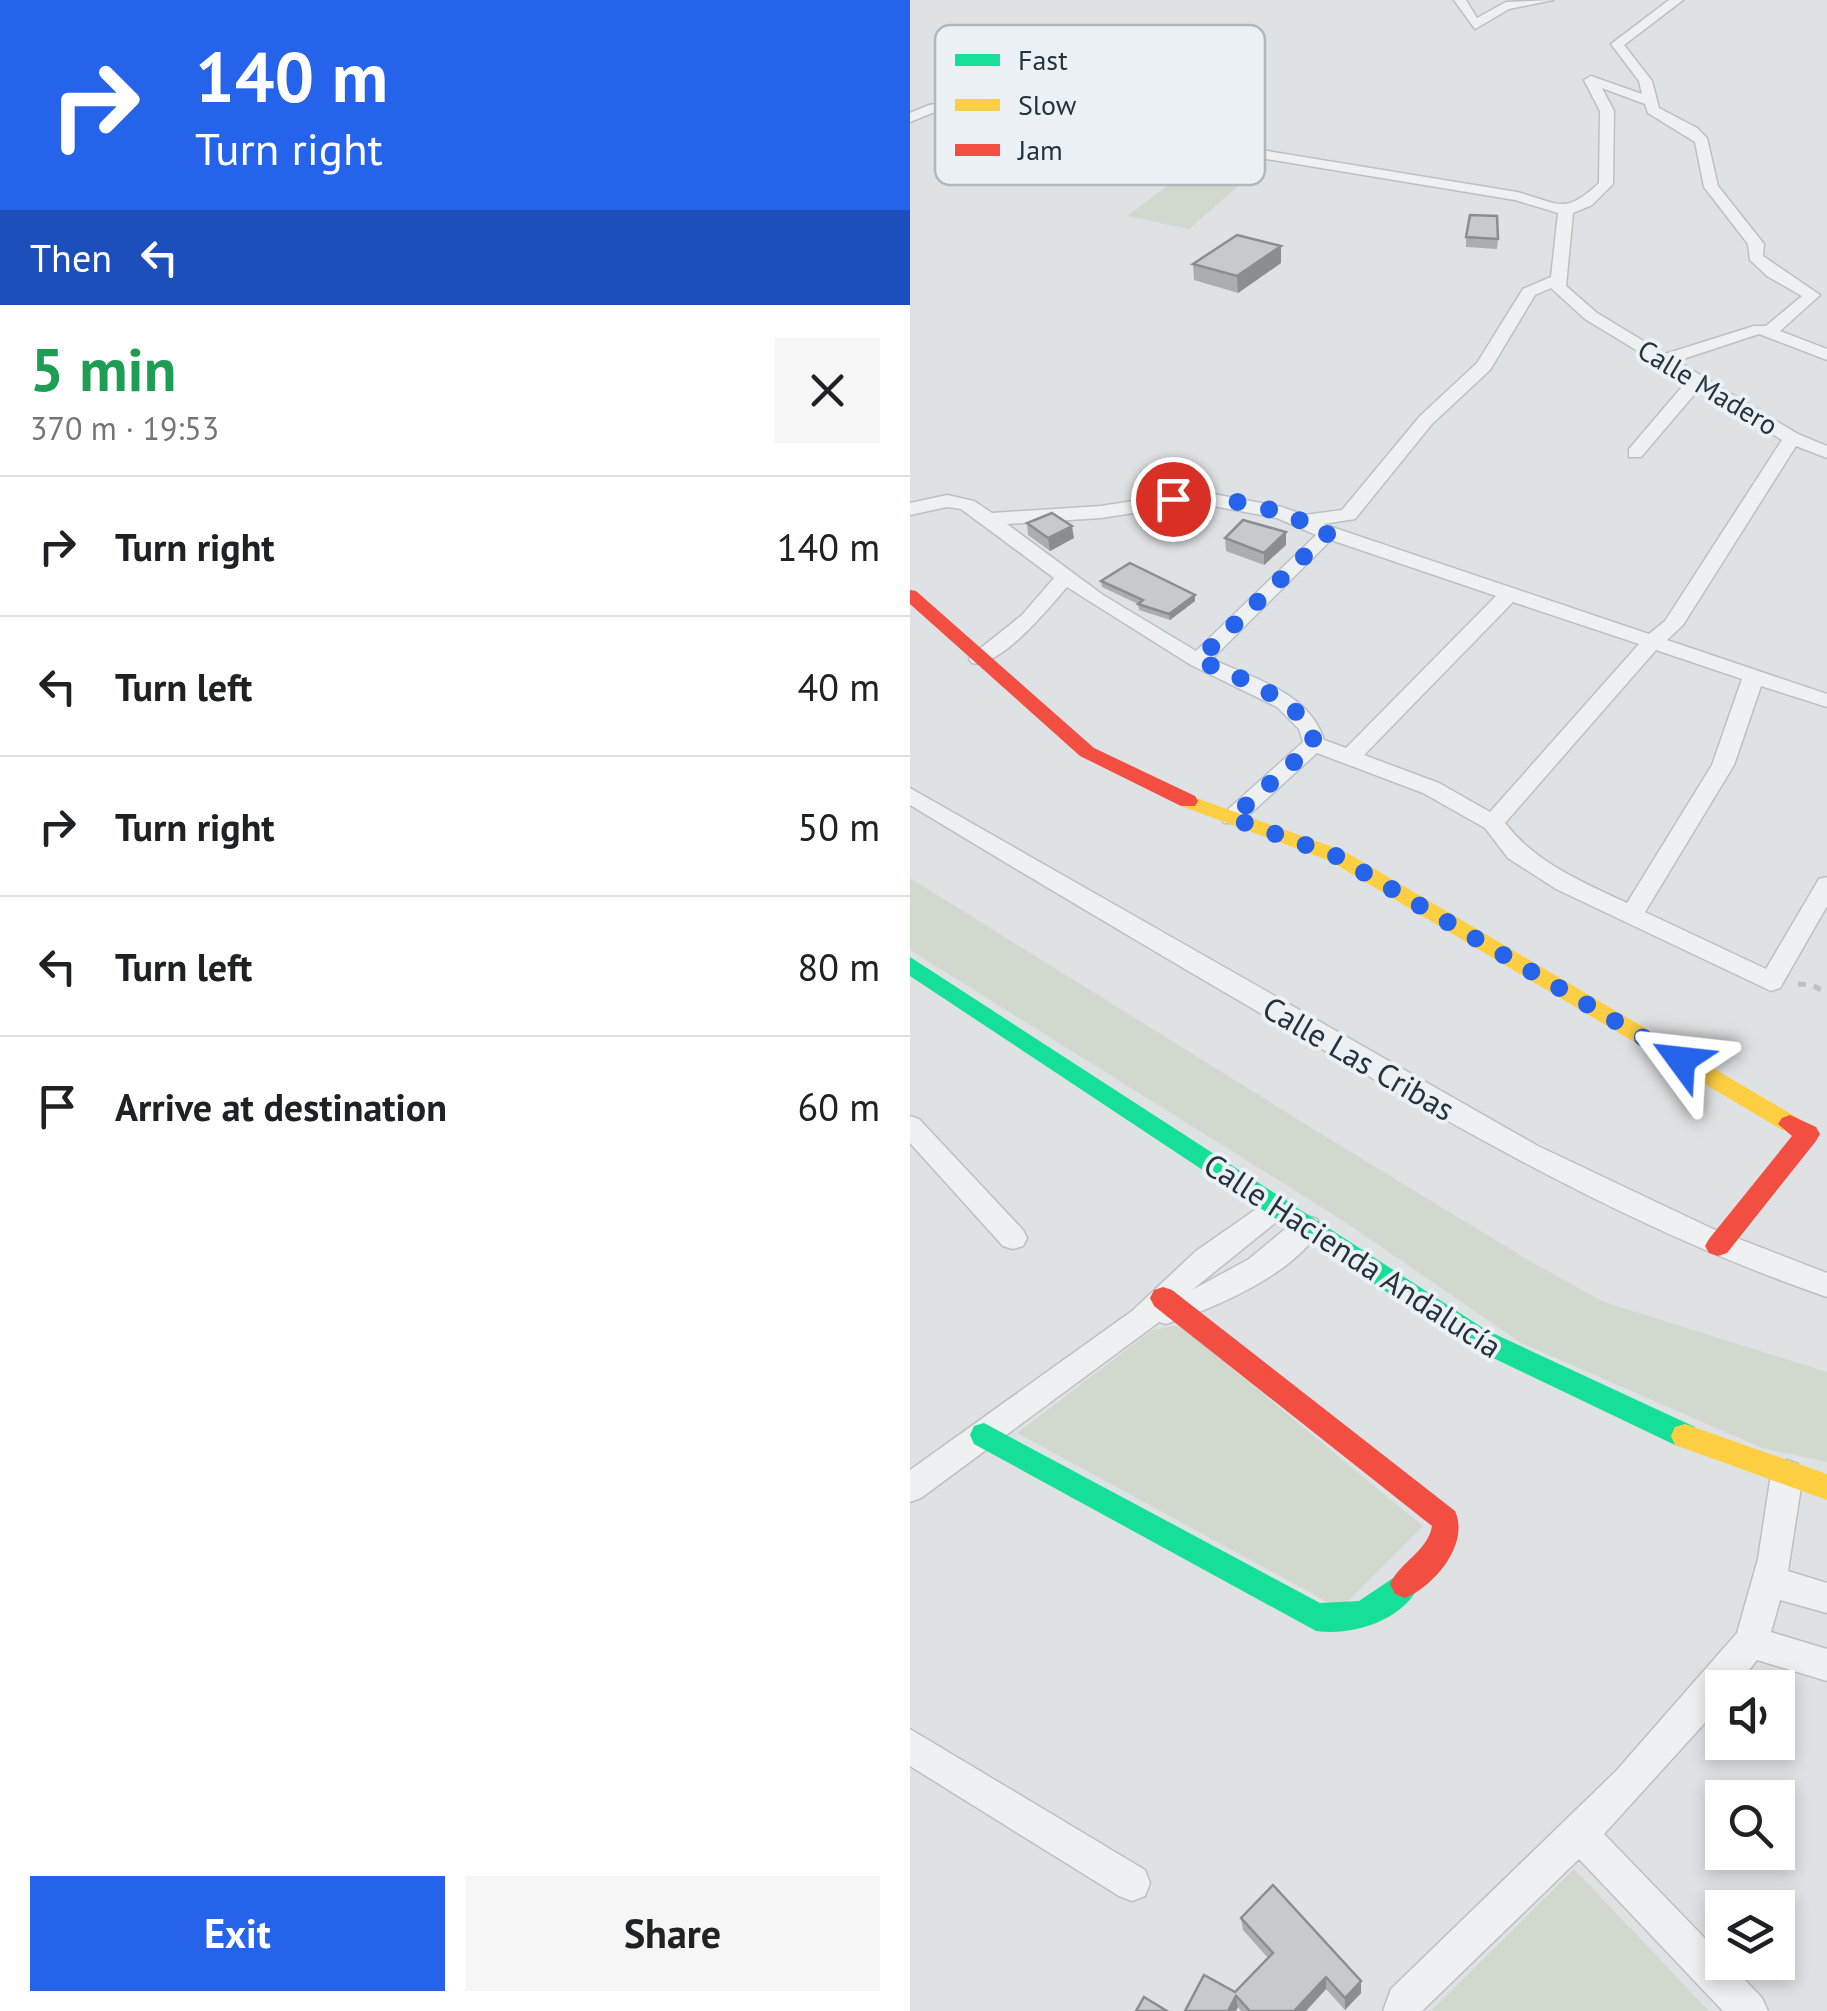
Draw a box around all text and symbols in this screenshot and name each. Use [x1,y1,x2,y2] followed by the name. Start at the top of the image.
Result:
[935,25,1265,185] legend
[195,31,388,121] text: 140 m
[30,40,160,170] icon: right
[1018,41,1068,78] text: Fast
[1018,86,1077,123] text: Slow
[195,119,383,177] text: Turn right
[1017,131,1063,168] text: Jam
[132,230,187,285] icon: left
[30,233,112,282] text: Then
[30,330,176,408] text: 5 min
[1631,331,1785,443] street label: Calle Madero
[775,338,880,443] button: close
[30,407,219,449] text: 370 m · 19:53
[1131,457,1216,542] pin
[1146,472,1201,527] icon: arrive
[30,519,85,574] icon: right
[115,522,275,571] text: Turn right
[777,522,880,571] text: 140 m
[30,659,85,714] icon: left
[115,662,252,711] text: Turn left
[798,662,880,711] text: 40 m
[30,799,85,854] icon: right
[115,802,275,851] text: Turn right
[798,802,880,851] text: 50 m
[30,939,85,994] icon: left
[115,942,252,991] text: Turn left
[798,942,880,991] text: 80 m
[1256,986,1462,1130] street label: Calle Las Cribas
[1629,1008,1733,1112] position arrow
[30,1079,85,1134] icon: arrive
[115,1082,447,1131] text: Arrive at destination
[798,1082,880,1131] text: 60 m
[1196,1143,1510,1367] street label: Calle Hacienda Andalucía
[1705,1670,1795,1980] map controls
[1705,1670,1795,1760] button: sound
[1705,1780,1795,1870] button: search
[30,1876,445,1991] button: Exit
[465,1876,880,1991] button: Share
[1705,1890,1795,1980] button: layers

